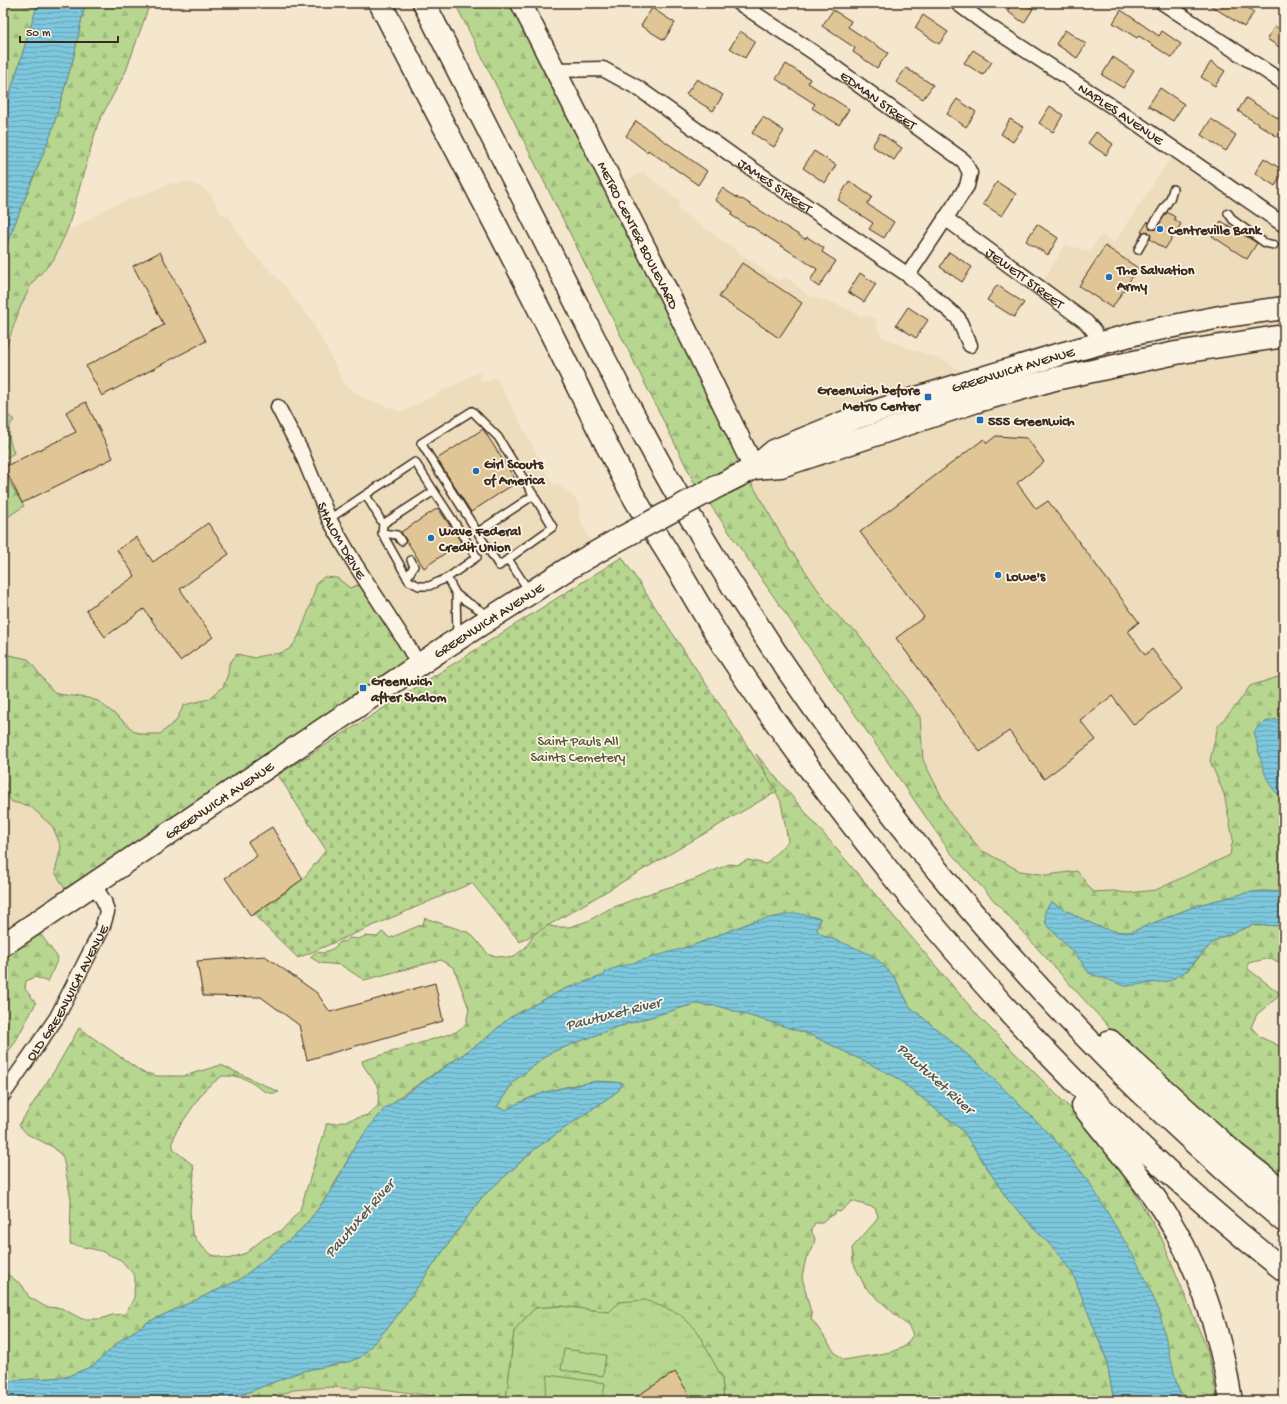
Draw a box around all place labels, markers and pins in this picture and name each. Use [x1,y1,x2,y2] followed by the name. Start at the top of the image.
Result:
[1167,223,1263,240] place label: Centreville Bank
[1155,224,1165,234] marker: Centreville Bank
[1116,263,1195,296] place label: The Salvation Army
[1104,272,1114,282] marker: The Salvation Army
[817,383,922,416] place label: Greenwich before Metro Center
[923,392,933,402] marker: Greenwich before Metro Center
[988,414,1075,431] place label: 555 Greenwich
[975,415,985,425] marker: 555 Greenwich
[483,457,546,490] place label: Girl Scouts of America
[471,466,481,476] marker: Girl Scouts of America
[438,524,521,557] place label: Wave Federal Credit Union
[426,533,436,543] marker: Wave Federal Credit Union
[1006,569,1046,586] place label: Lowe's
[993,570,1003,580] marker: Lowe's
[370,674,446,707] place label: Greenwich after Shalom
[358,683,368,693] marker: Greenwich after Shalom

